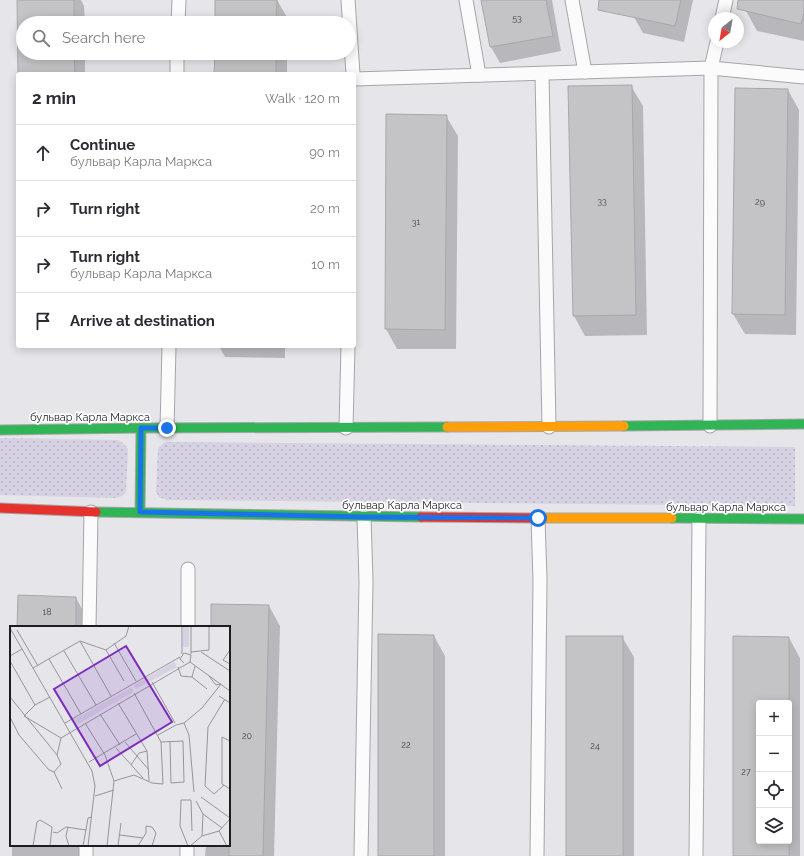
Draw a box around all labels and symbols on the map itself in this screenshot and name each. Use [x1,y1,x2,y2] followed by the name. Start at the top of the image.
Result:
[708,12,744,48] north arrow
[512,13,522,23] house number: 53
[597,196,607,206] house number: 33
[755,197,765,207] house number: 29
[412,217,420,227] house number: 31
[30,411,150,424] street label: бульвар Карла Маркса
[158,419,176,437] route end
[342,499,462,512] street label: бульвар Карла Маркса
[666,501,786,514] street label: бульвар Карла Маркса
[529,509,547,527] route start
[42,607,52,617] house number: 18
[10,626,230,846] inset map
[242,731,253,741] house number: 20
[401,740,411,750] house number: 22
[590,741,600,751] house number: 24
[741,767,751,777] house number: 27

